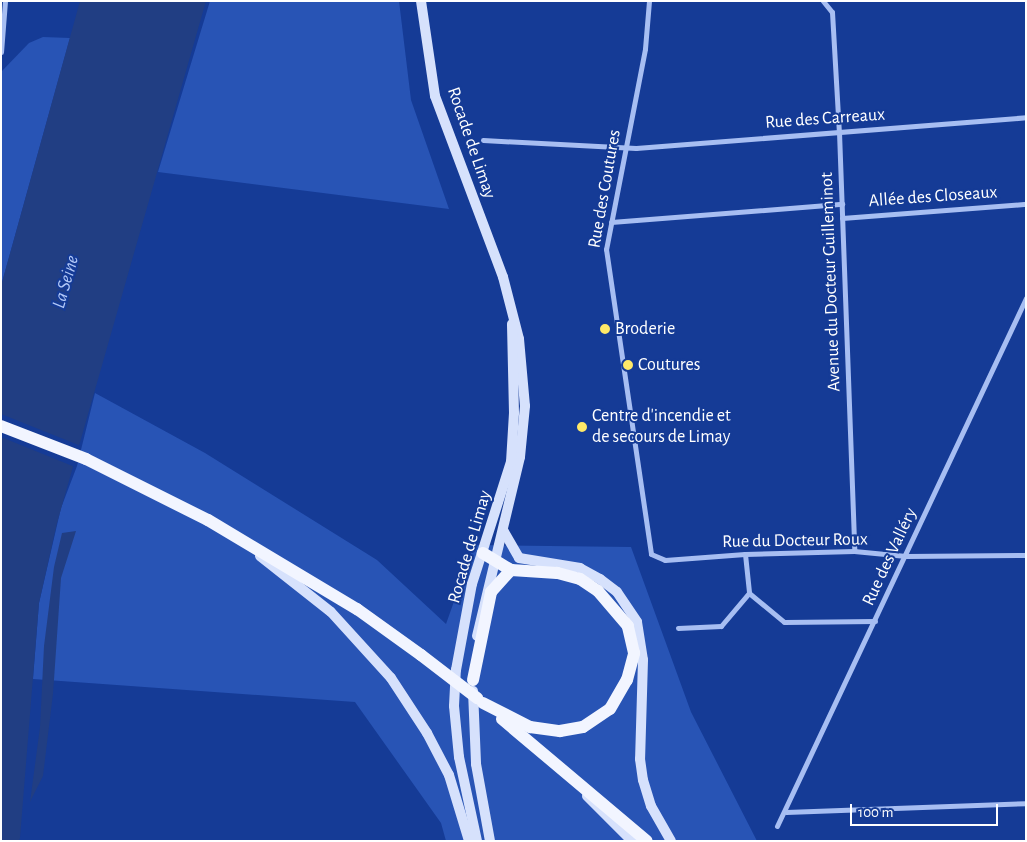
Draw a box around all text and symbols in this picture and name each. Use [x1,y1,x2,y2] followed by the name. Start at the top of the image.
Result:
[442,84,500,202] street label: Rocade de Limay
[764,104,886,134] street label: Rue des Carreaux
[584,128,626,250] street label: Rue des Coutures
[816,172,846,392] street label: Avenue du Docteur Guilleminot
[868,182,998,212] street label: Allée des Closeaux
[48,253,84,311] water label: La Seine
[615,318,675,340] place label: Broderie
[599,323,611,335] marker: Broderie
[638,354,701,376] place label: Coutures
[622,359,634,371] marker: Coutures
[592,406,731,448] place label: Centre d'incendie et de secours de Limay
[576,421,588,433] marker: Centre d'incendie et de secours de Limay
[444,488,496,606] street label: Rocade de Limay
[858,505,922,609] street label: Rue des Valléry
[722,529,868,553] street label: Rue du Docteur Roux
[852,794,1000,826] scale bar
[858,805,893,820] text: 100 m

